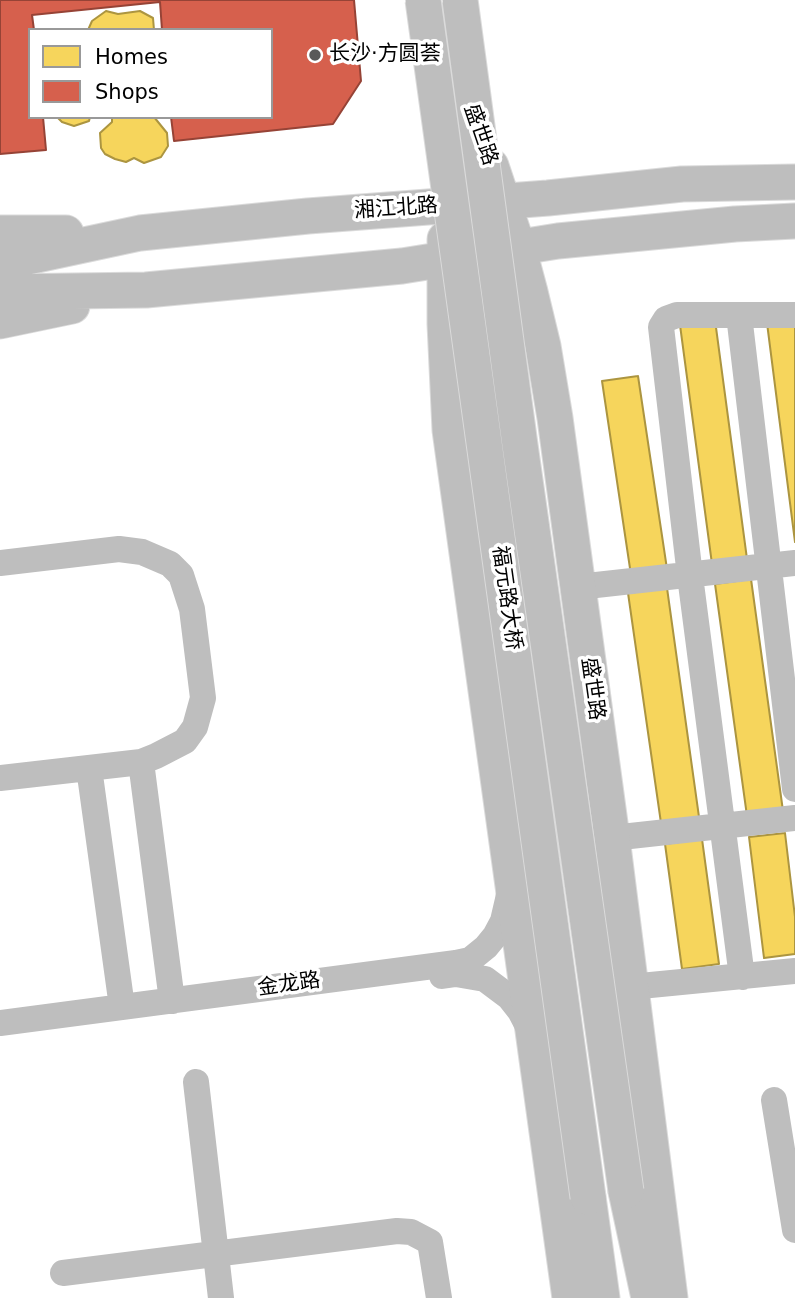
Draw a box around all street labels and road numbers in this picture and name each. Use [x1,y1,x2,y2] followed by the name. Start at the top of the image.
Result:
[458,101,502,169] street label: 盛世路
[353,194,439,224] street label: 湘江北路
[486,544,526,652] street label: 福元路大桥
[575,656,609,722] street label: 盛世路
[256,968,322,1002] street label: 金龙路

